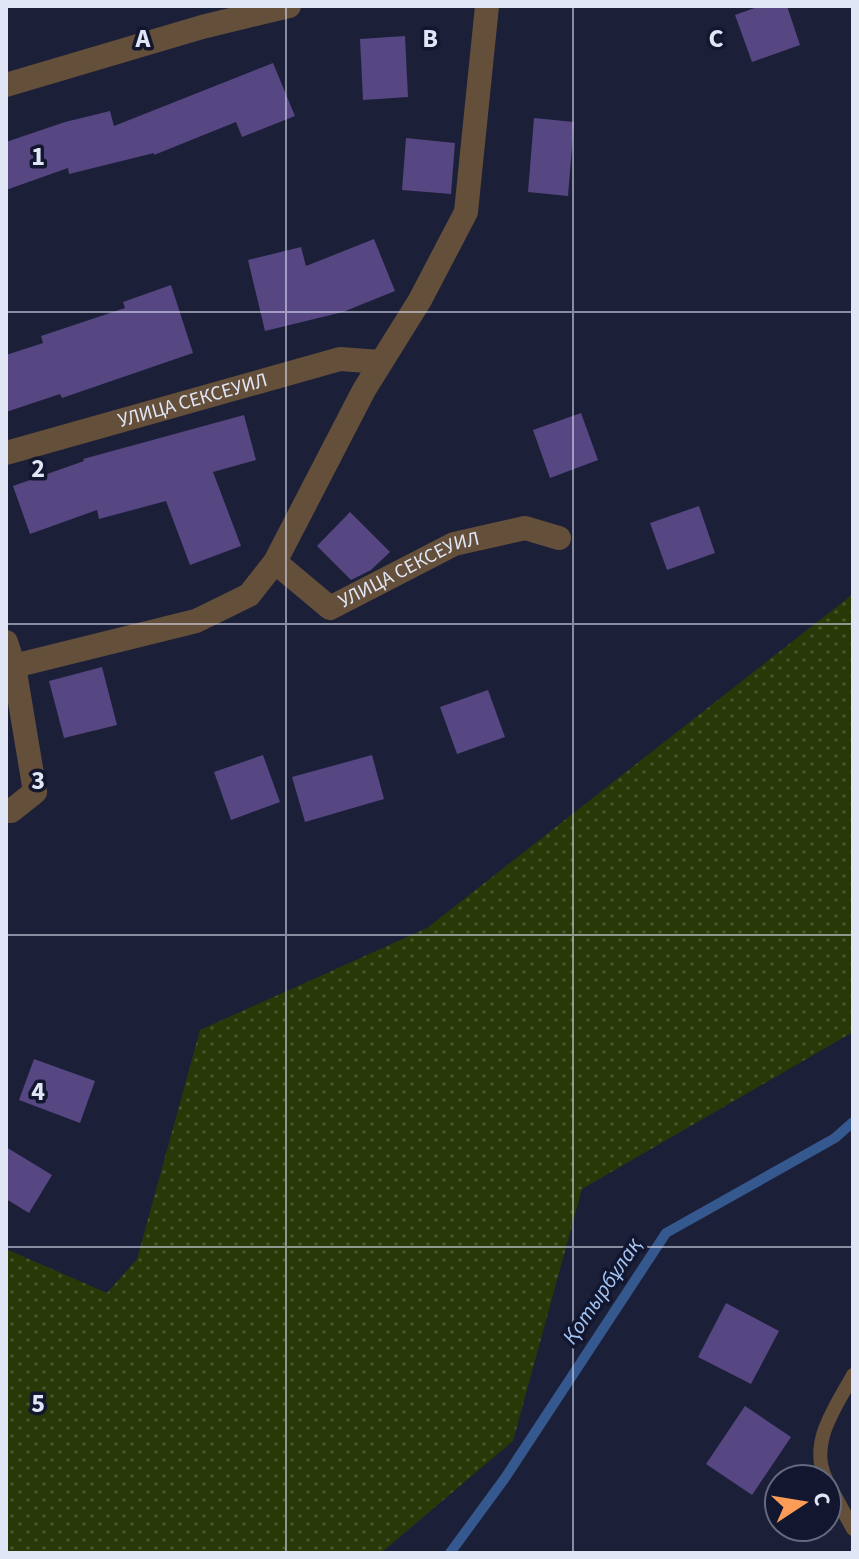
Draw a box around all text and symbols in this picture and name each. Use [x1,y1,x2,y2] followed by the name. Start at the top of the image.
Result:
[135,20,152,57] text: A
[422,20,438,57] text: B
[708,20,724,57] text: C
[31,138,45,175] text: 1
[115,366,271,435] street label: УЛИЦА СЕКСЕУИЛ
[31,450,45,487] text: 2
[334,525,482,615] street label: УЛИЦА СЕКСЕУИЛ
[31,762,45,799] text: 3
[31,1073,45,1110] text: 4
[554,1231,650,1351] water label: Қотырбұлақ
[31,1385,45,1422] text: 5
[763,1463,843,1543] north arrow
[805,1489,839,1509] text: С

